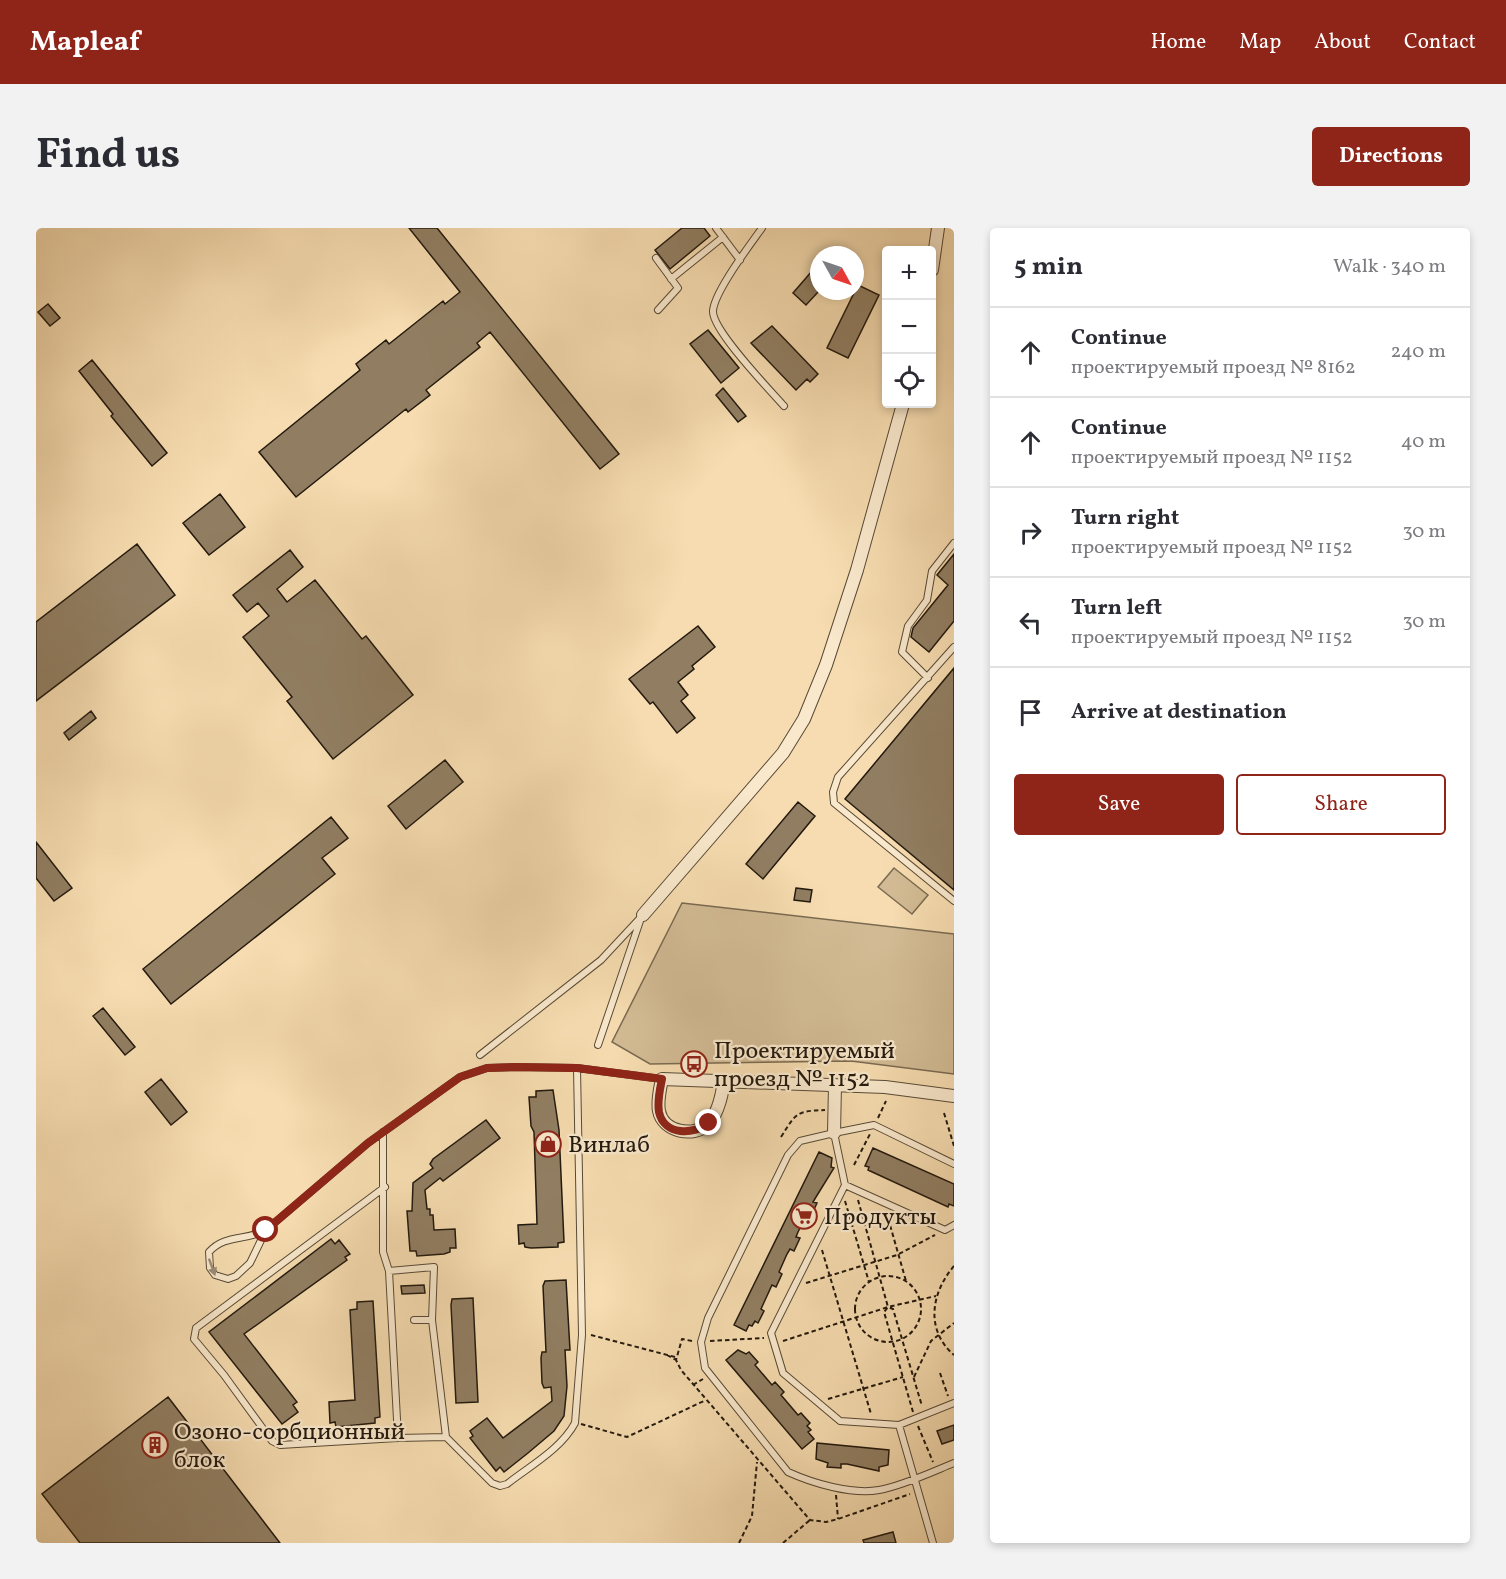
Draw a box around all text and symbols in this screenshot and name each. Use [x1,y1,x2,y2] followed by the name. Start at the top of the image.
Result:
[30,23,140,62] text: Mapleaf
[1151,28,1206,57] text: Home
[1239,28,1281,57] text: Map
[1314,28,1371,57] text: About
[1404,28,1476,57] text: Contact
[36,127,180,186] text: Find us
[1312,127,1470,186] button: Directions
[810,246,864,300] north arrow
[882,246,936,408] map controls
[882,246,936,300] button: +
[1014,249,1083,285] text: 5 min
[1333,253,1446,281] text: Walk · 340 m
[882,300,936,354] button: −
[1071,323,1167,354] text: Continue
[1014,336,1047,369] icon: ahead
[1391,338,1446,366] text: 240 m
[882,354,936,408] button: locate
[1071,354,1356,382] text: проектируемый проезд № 8162
[1071,413,1167,444] text: Continue
[1014,426,1047,459] icon: ahead
[1401,428,1446,456] text: 40 m
[1071,444,1353,472] text: проектируемый проезд № 1152
[1071,503,1179,534] text: Turn right
[1014,516,1047,549] icon: right
[1402,518,1446,546] text: 30 m
[1071,534,1353,562] text: проектируемый проезд № 1152
[1071,593,1162,624] text: Turn left
[1014,606,1047,639] icon: left
[1402,608,1446,636] text: 30 m
[1071,624,1353,652] text: проектируемый проезд № 1152
[1014,696,1047,729] icon: arrive
[1071,697,1287,728] text: Arrive at destination
[1014,774,1224,835] button: Save
[1236,774,1446,835] button: Share
[714,1035,895,1097] place label: Проектируемый проезд № 1152
[679,1049,709,1079] bus stop icon: Проектируемый проезд № 1152
[695,1109,721,1135] route end
[533,1129,563,1159] shop icon: Винлаб
[568,1129,650,1163] place label: Винлаб
[789,1201,819,1231] supermarket icon: Продукты
[824,1201,936,1235] place label: Продукты
[252,1216,278,1242] route start
[208,1258,218,1276] one-way arrow
[174,1416,405,1478] place label: Озоно-сорбционный блок
[140,1430,170,1460] building icon: Озоно-сорбционный блок

